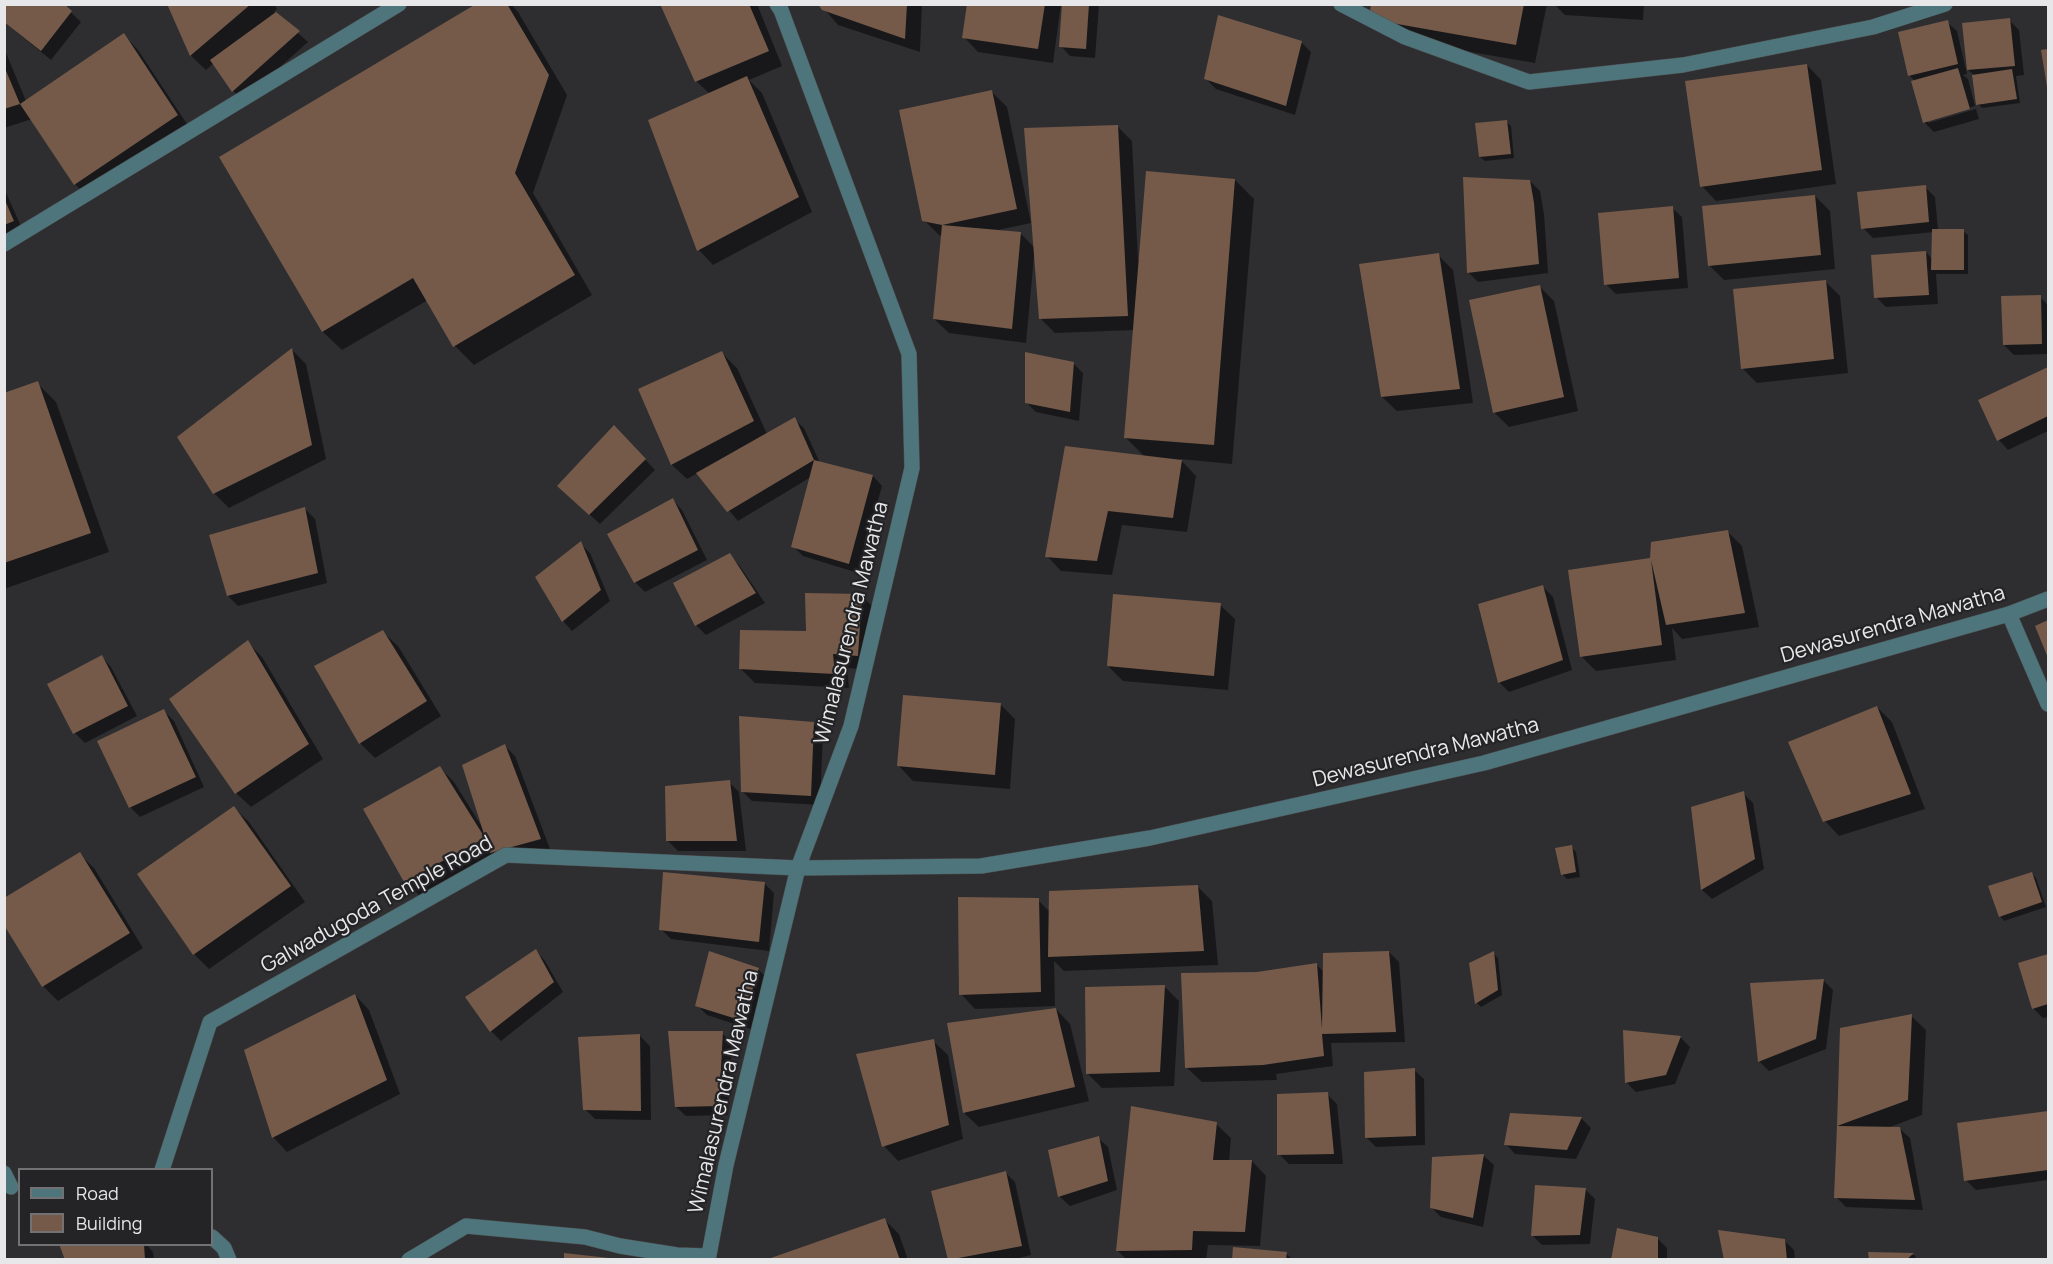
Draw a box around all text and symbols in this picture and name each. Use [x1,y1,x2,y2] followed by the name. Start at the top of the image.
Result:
[810,499,894,747] street label: Wimalasurendra Mawatha
[1778,581,2008,669] street label: Dewasurendra Mawatha
[1310,713,1542,793] street label: Dewasurendra Mawatha
[257,831,497,979] street label: Galwadugoda Temple Road
[684,968,764,1216] street label: Wimalasurendra Mawatha
[18,1168,213,1246] legend
[76,1181,119,1205] text: Road
[76,1211,142,1235] text: Building

